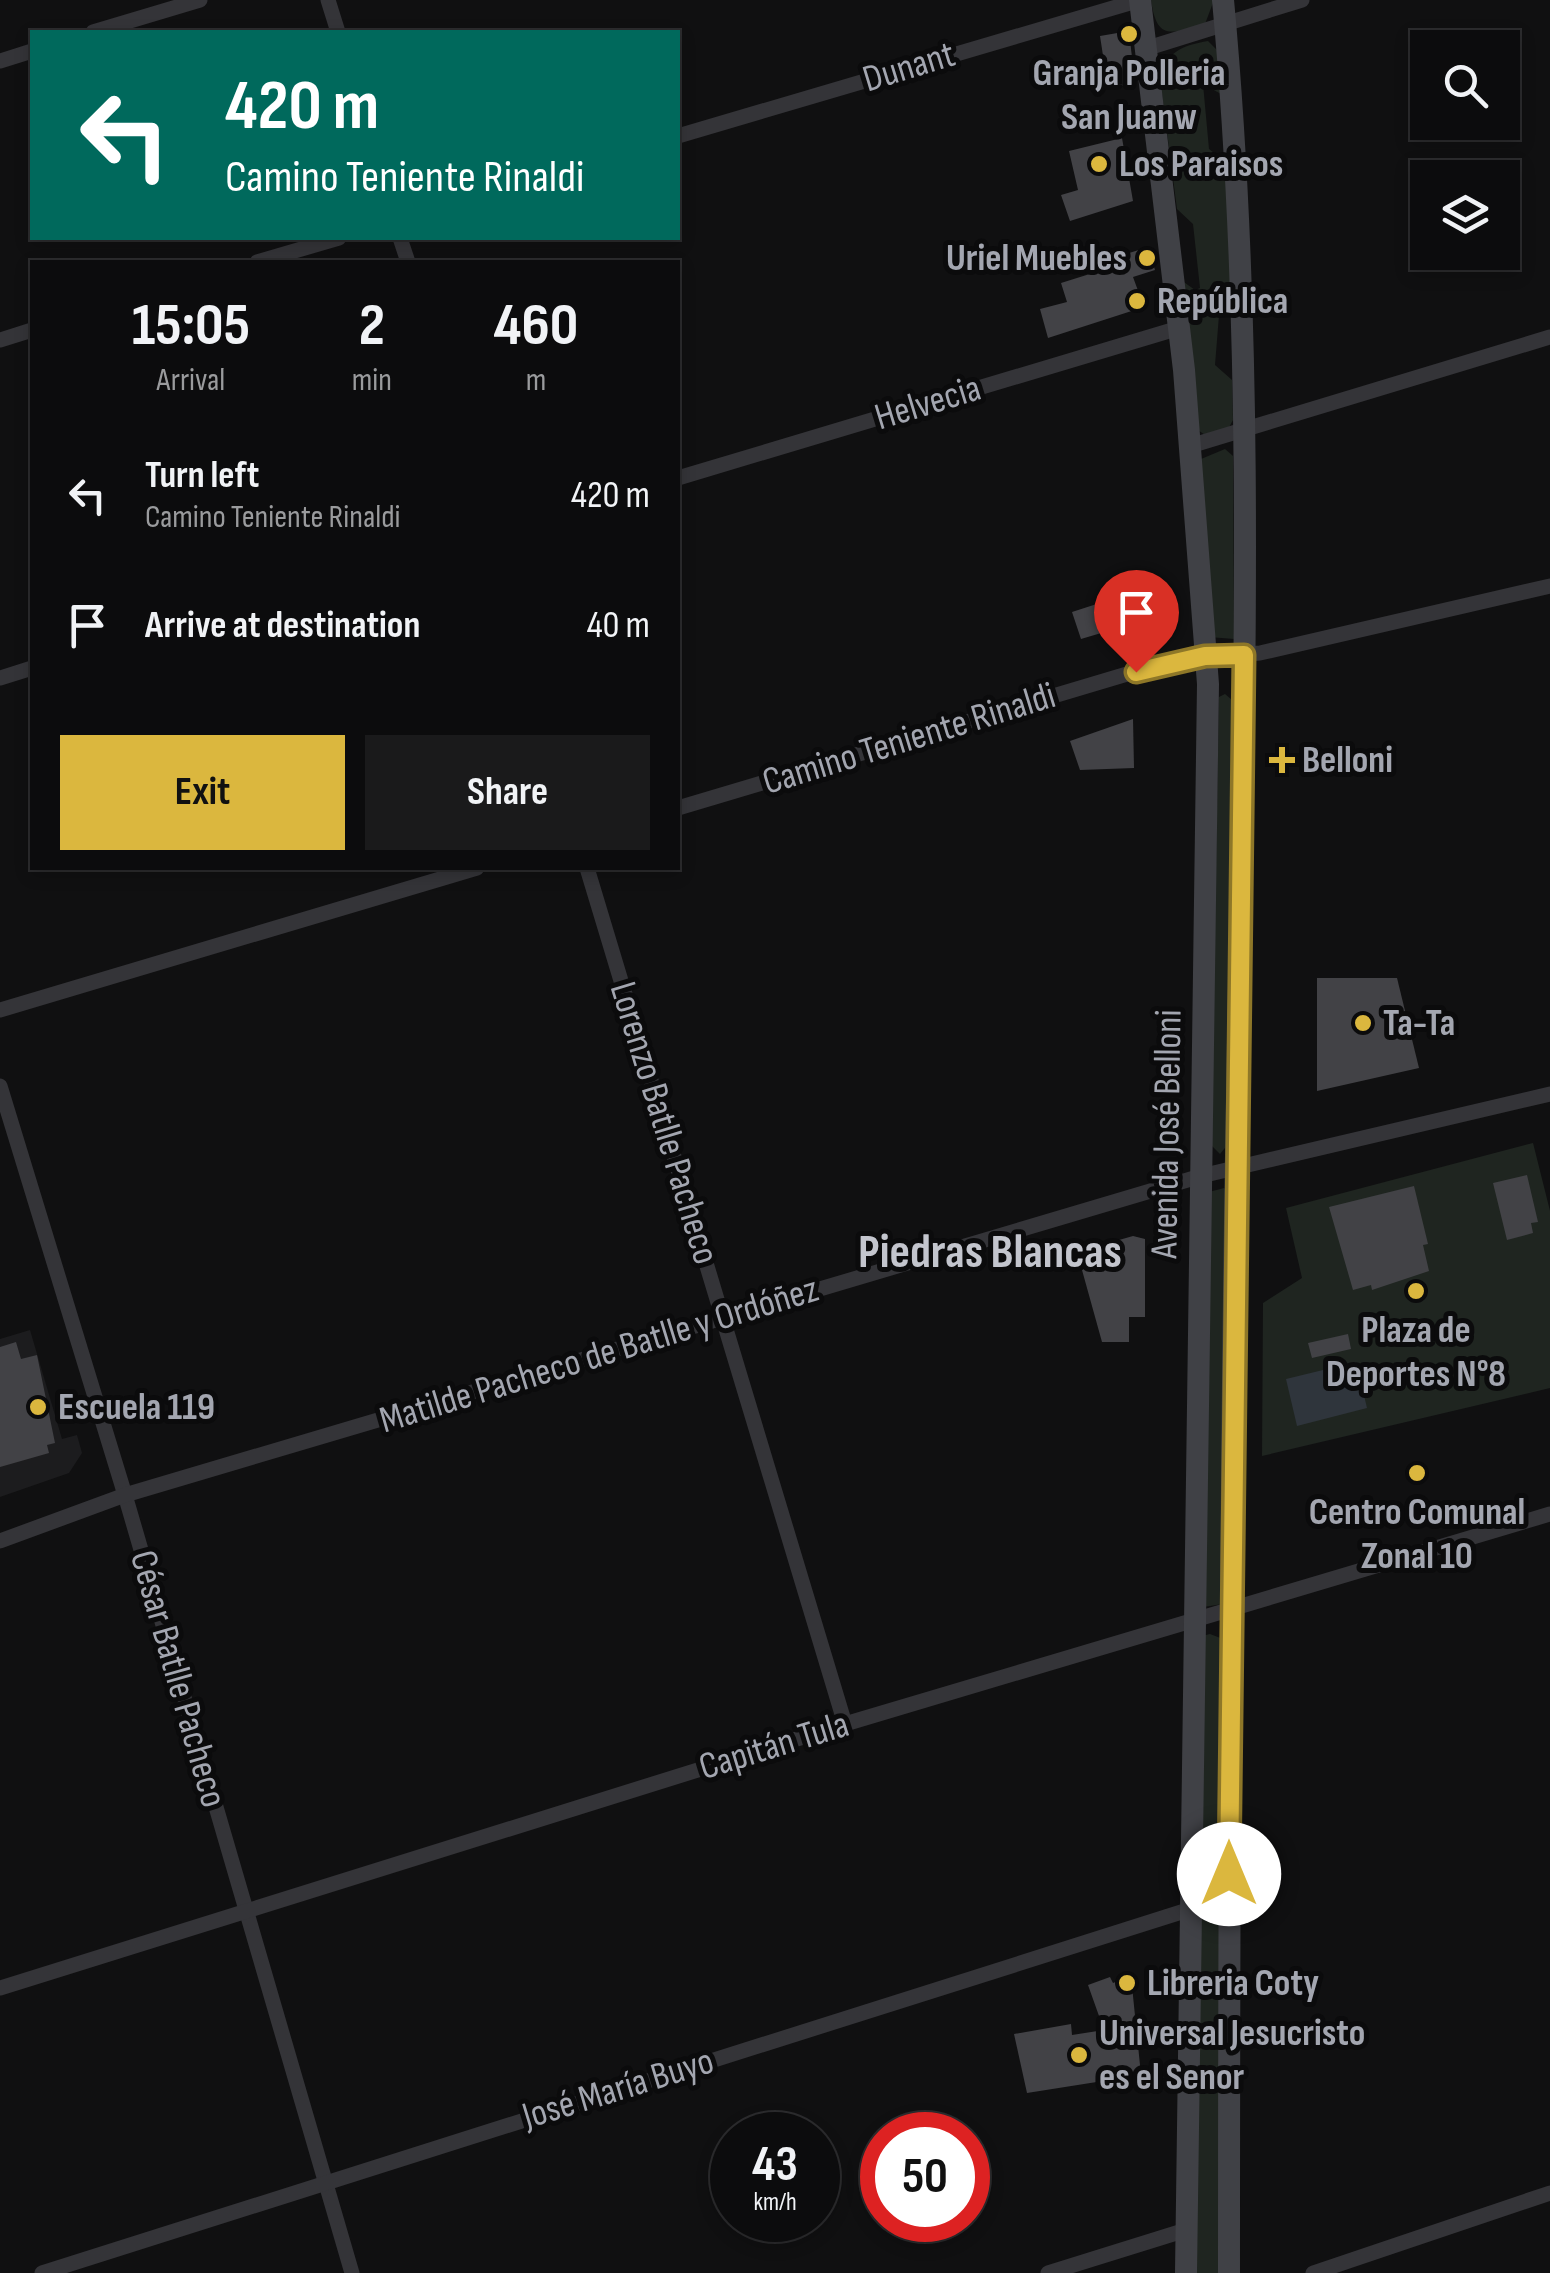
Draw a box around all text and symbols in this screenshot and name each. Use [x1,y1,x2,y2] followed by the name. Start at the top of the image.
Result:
[1118,23,1140,45] marker: Granja Polleria San Juanw
[1410,30,1520,270] map controls
[1410,30,1520,140] button: search
[858,32,960,102] street label: Dunant
[1032,51,1226,140] place label: Granja Polleria San Juanw
[225,65,379,149] text: 420 m
[60,70,190,200] icon: left
[1119,142,1283,187] place label: Los Paraisos
[225,150,584,205] text: Camino Teniente Rinaldi
[1088,153,1110,175] marker: Los Paraisos
[1410,160,1520,270] button: layers
[946,236,1127,281] place label: Uriel Muebles
[1136,247,1158,269] marker: Uriel Muebles
[1157,279,1288,324] place label: República
[132,290,250,362] text: 15:05
[359,290,385,362] text: 2
[494,290,578,362] text: 460
[1126,290,1148,312] marker: República
[156,361,225,400] text: Arrival
[352,361,392,400] text: min
[526,361,546,400] text: m
[870,366,986,440] street label: Helvecia
[145,453,259,498] text: Turn left
[60,468,115,523] icon: left
[571,473,650,518] text: 420 m
[145,498,401,537] text: Camino Teniente Rinaldi
[1094,570,1179,673] pin
[1109,585,1164,640] icon: arrive
[60,598,115,653] icon: arrive
[145,603,420,648] text: Arrive at destination
[587,603,650,648] text: 40 m
[757,673,1061,805] street label: Camino Teniente Rinaldi
[60,735,345,850] button: Exit
[365,735,650,850] button: Share
[1302,738,1393,783] place label: Belloni
[1271,749,1293,771] marker: Belloni
[600,977,728,1269] street label: Lorenzo Batlle Pacheco
[1383,1001,1455,1046] place label: Ta-Ta
[1142,1009,1192,1260] street label: Avenida José Belloni
[1352,1012,1374,1034] marker: Ta-Ta
[858,1224,1122,1281] district label: Piedras Blancas
[374,1267,824,1443] street label: Matilde Pacheco de Batlle y Ordóñez
[1405,1280,1427,1302] marker: Plaza de Deportes N°8
[1326,1308,1506,1397] place label: Plaza de Deportes N°8
[58,1385,215,1430] place label: Escuela 119
[27,1396,49,1418] marker: Escuela 119
[1406,1462,1428,1484] marker: Centro Comunal Zonal 10
[1309,1490,1525,1579] place label: Centro Comunal Zonal 10
[120,1545,236,1813] street label: César Batlle Pacheco
[694,1702,854,1790] street label: Capitán Tula
[1177,1822,1281,1926] position arrow
[1147,1961,1319,2006] place label: Libreria Coty
[1116,1972,1138,1994] marker: Libreria Coty
[1099,2011,1365,2100] place label: Universal Jesucristo es el Senor
[516,2039,719,2140] street label: José María Buyo
[1068,2044,1090,2066] marker: Universal Jesucristo es el Senor
[860,2112,990,2242] speed limit sign: 50
[752,2135,798,2195] text: 43
[753,2187,797,2218] text: km/h

